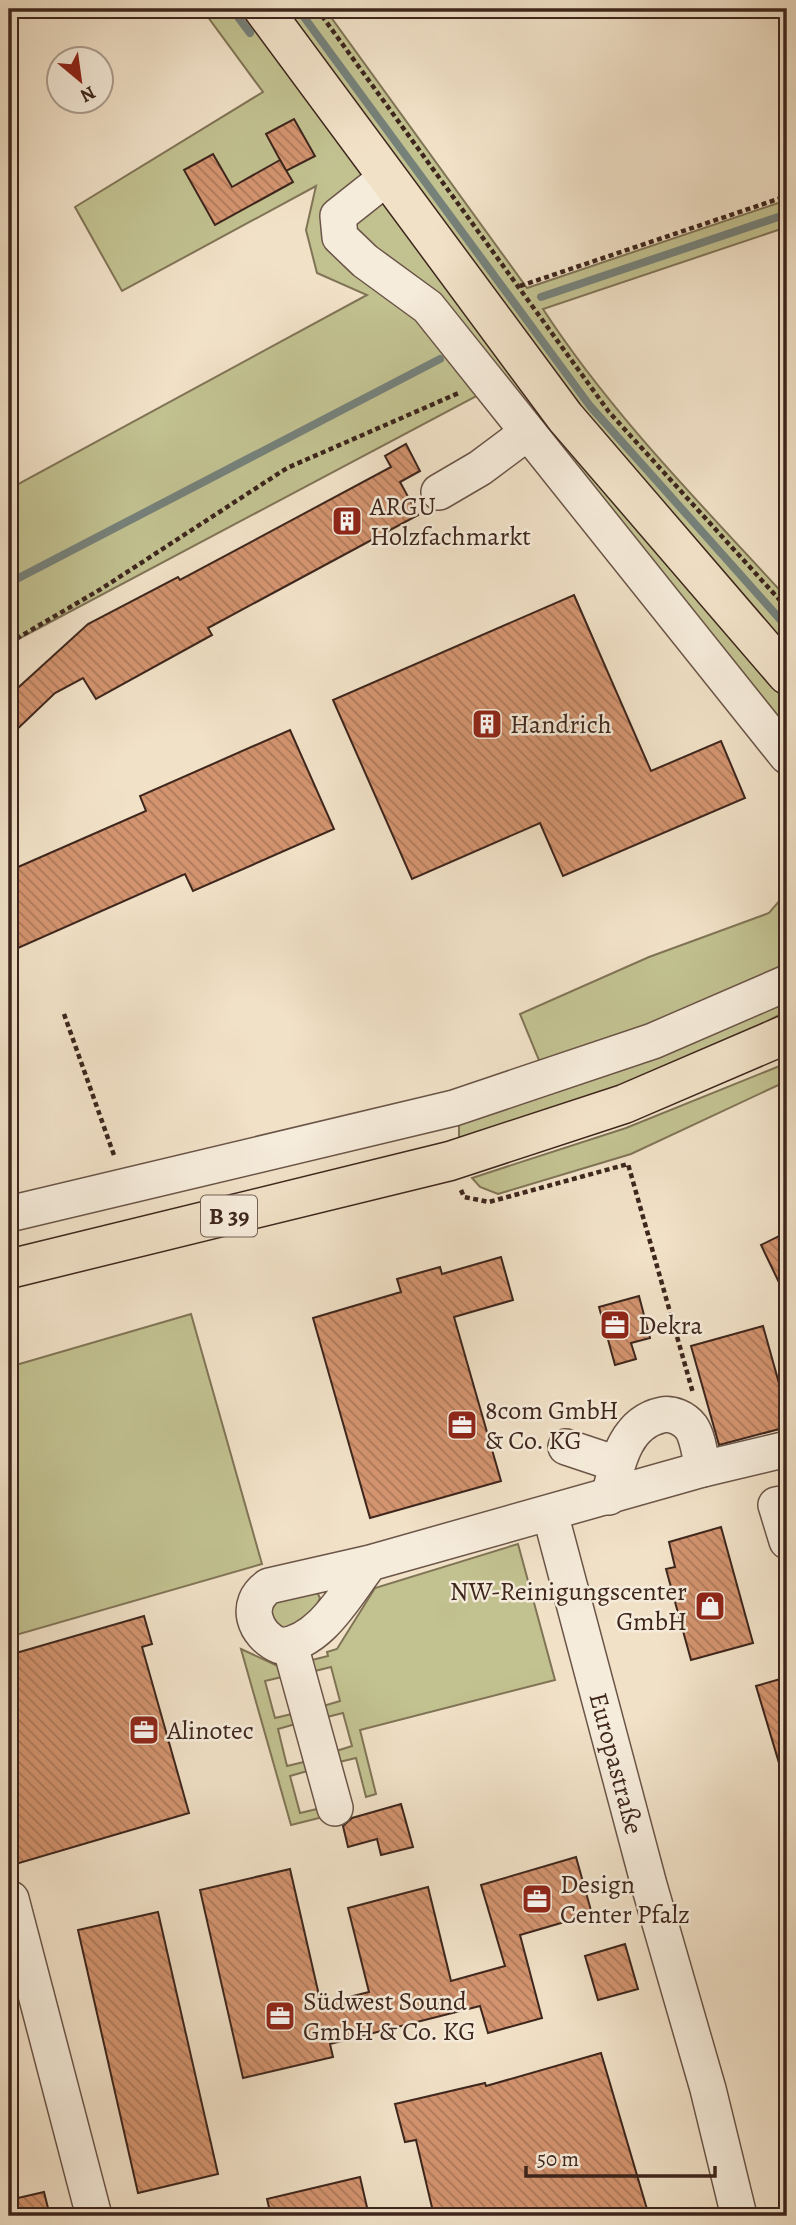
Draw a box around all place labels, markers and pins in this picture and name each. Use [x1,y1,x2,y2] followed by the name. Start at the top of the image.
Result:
[369,489,531,554] place label: ARGU Holzfachmarkt
[330,504,364,538] building icon: ARGU Holzfachmarkt
[470,707,504,741] building icon: Handrich
[510,707,612,742] place label: Handrich
[598,1308,632,1342] office icon: Dekra
[638,1308,703,1343] place label: Dekra
[485,1393,619,1458] place label: 8com GmbH & Co. KG
[445,1408,479,1442] office icon: 8com GmbH & Co. KG
[450,1574,687,1639] place label: NW-Reinigungscenter GmbH
[693,1589,727,1623] shop icon: NW-Reinigungscenter GmbH
[127,1713,161,1747] office icon: Alinotec
[166,1713,254,1748] place label: Alinotec
[560,1867,690,1932] place label: Design Center Pfalz
[520,1882,554,1916] office icon: Design Center Pfalz
[303,1984,476,2049] place label: Südwest Sound GmbH & Co. KG
[263,1999,297,2033] office icon: Südwest Sound GmbH & Co. KG

